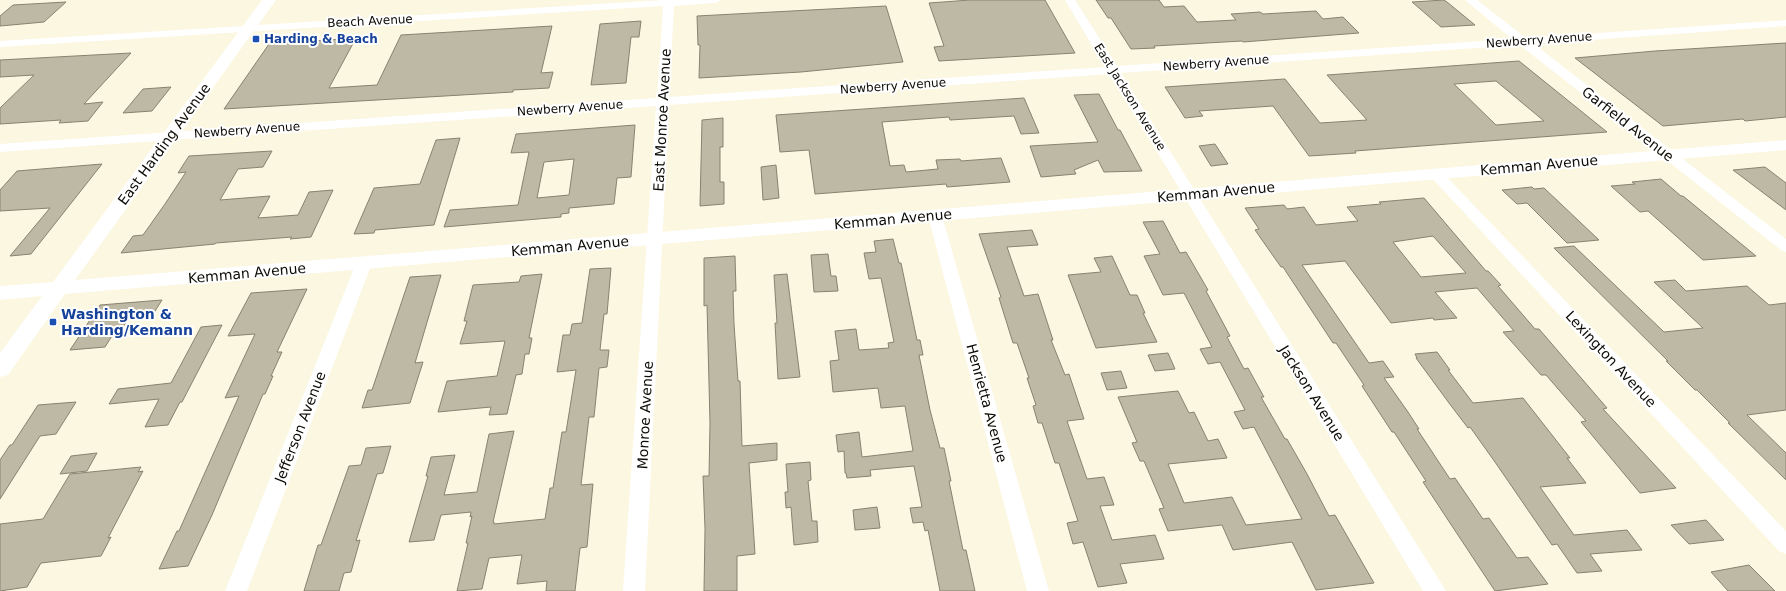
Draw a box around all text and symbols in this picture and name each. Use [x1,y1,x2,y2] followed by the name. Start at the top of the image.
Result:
[327,12,413,30] street label: Beach Avenue
[1485,29,1593,51] street label: Newberry Avenue
[264,32,378,46] place label: Harding & Beach
[251,34,261,44] marker: Harding & Beach
[1091,41,1169,153] street label: East Jackson Avenue
[650,48,674,192] street label: East Monroe Avenue
[1162,52,1270,74] street label: Newberry Avenue
[839,75,947,97] street label: Newberry Avenue
[115,80,213,208] street label: East Harding Avenue
[1579,83,1677,165] street label: Garfield Avenue
[516,97,624,119] street label: Newberry Avenue
[193,119,301,141] street label: Newberry Avenue
[1479,152,1599,178] street label: Kemman Avenue
[1156,179,1276,205] street label: Kemman Avenue
[833,206,953,232] street label: Kemman Avenue
[510,233,630,259] street label: Kemman Avenue
[187,260,307,286] street label: Kemman Avenue
[61,306,193,338] place label: Washington & Harding/Kemann
[1562,308,1660,410] street label: Lexington Avenue
[48,317,58,327] marker: Washington & Harding/Kemann
[1276,341,1348,444] street label: Jackson Avenue
[963,342,1011,464] street label: Henrietta Avenue
[634,360,656,470] street label: Monroe Avenue
[271,369,329,486] street label: Jefferson Avenue

